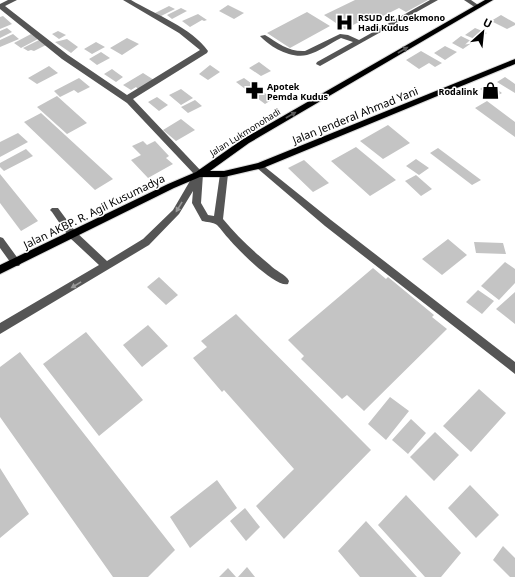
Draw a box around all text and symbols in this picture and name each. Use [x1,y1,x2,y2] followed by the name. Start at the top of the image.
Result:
[358,11,446,34] place label: RSUD dr. Loekmono Hadi Kudus
[335,12,355,32] hospital icon: RSUD dr. Loekmono Hadi Kudus
[463,12,503,52] north arrow
[481,14,495,31] text: U
[397,47,409,54] one-way arrow
[267,80,329,103] place label: Apotek Pemda Kudus
[244,81,264,101] pharmacy icon: Apotek Pemda Kudus
[481,81,501,101] shop icon: Rodalink
[289,83,420,148] street label: Jalan Jenderal Ahmad Yani
[439,85,478,98] place label: Rodalink
[206,105,283,160] street label: Jalan Lukmonohadi
[285,112,297,119] one-way arrow
[20,170,167,252] street label: Jalan AKBP. R. Agil Kusumadya
[175,201,182,213] one-way arrow
[70,281,82,288] one-way arrow

